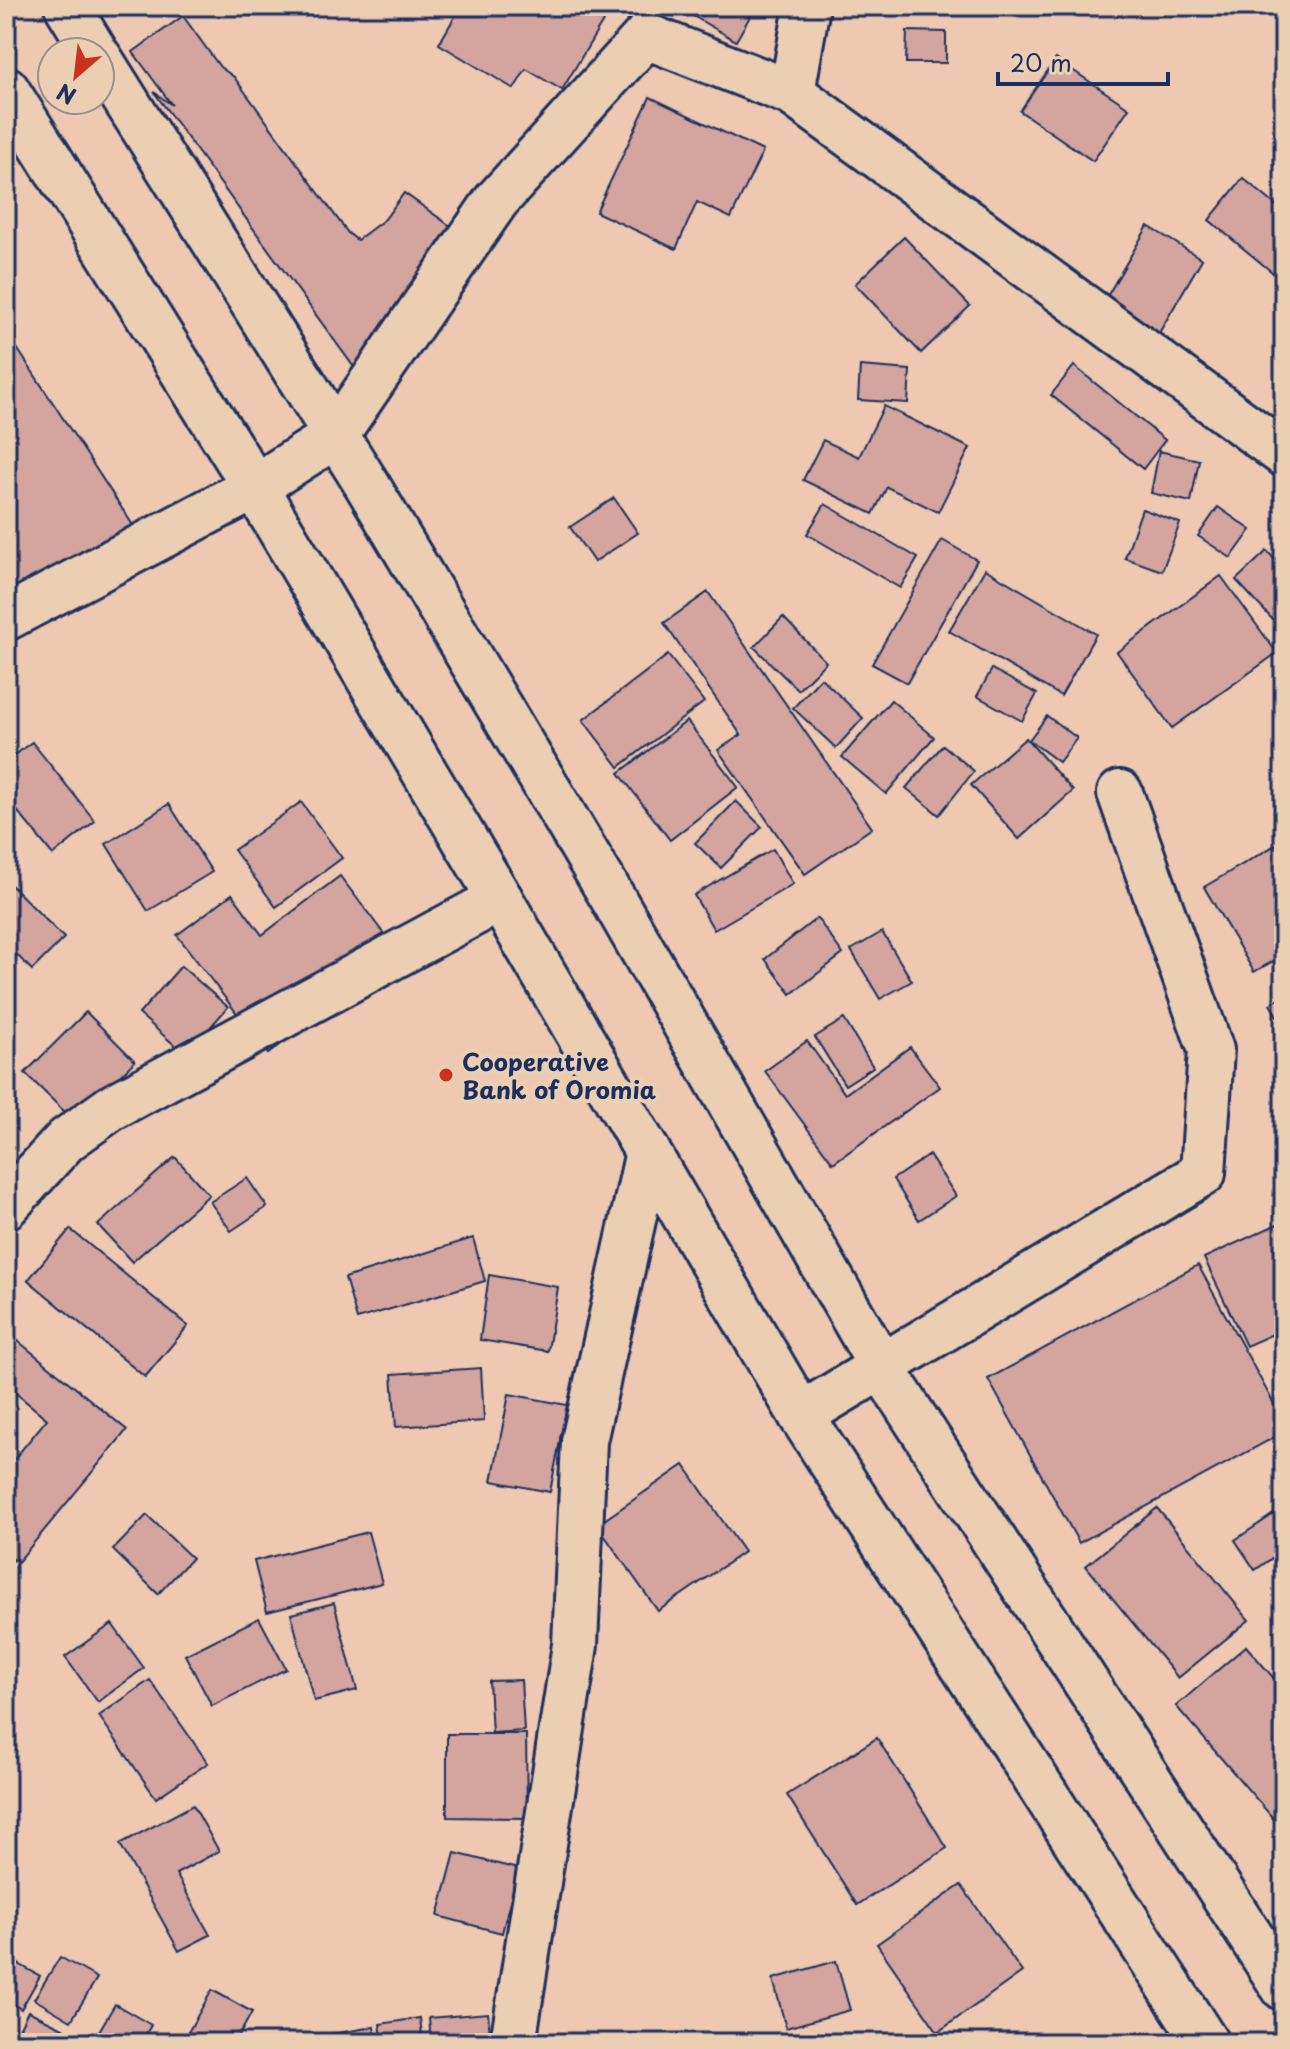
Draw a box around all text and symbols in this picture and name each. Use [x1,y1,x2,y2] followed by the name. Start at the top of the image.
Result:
[36,36,116,116] north arrow
[998,36,1168,86] scale bar
[1010,44,1072,80] text: 20 m
[50,76,81,114] text: N
[462,1043,657,1107] place label: Cooperative Bank of Oromia
[437,1066,455,1084] marker: Cooperative Bank of Oromia

